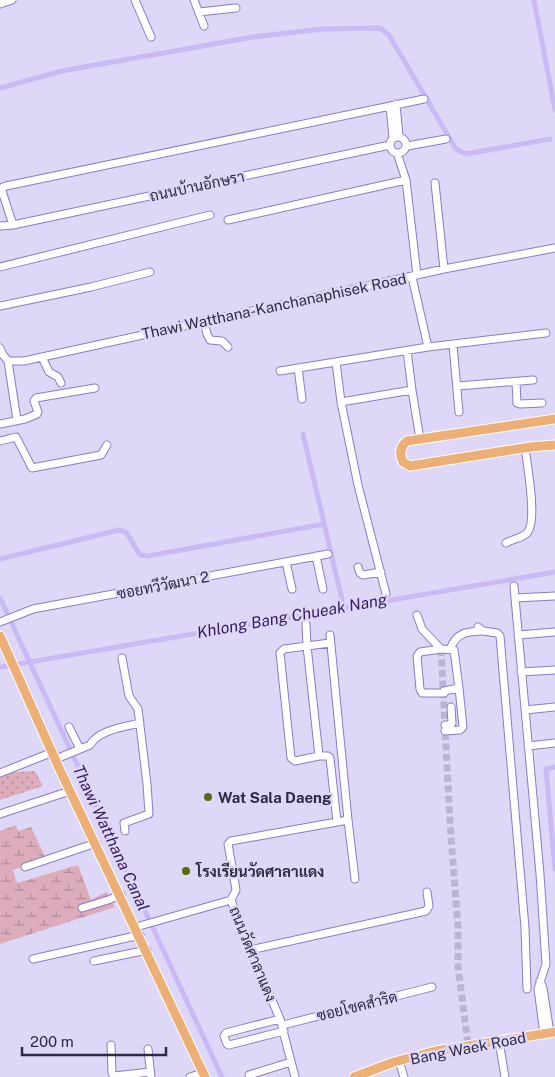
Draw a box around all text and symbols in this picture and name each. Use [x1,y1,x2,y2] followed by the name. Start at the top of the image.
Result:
[148,167,246,204] street label: ถนนบ้านอักษรา
[140,270,408,342] street label: Thawi Watthana-Kanchanaphisek Road
[115,567,211,602] street label: ซอยทวีวัฒนา 2
[195,590,389,642] water label: Khlong Bang Chueak Nang
[69,762,153,914] water label: Thawi Watthana Canal
[218,789,332,806] place label: Wat Sala Daeng
[202,791,214,803] marker: Wat Sala Daeng
[195,861,324,880] place label: โรงเรียนวัดศาลาแดง
[180,865,192,877] marker: โรงเรียนวัดศาลาแดง
[226,904,280,1004] street label: ถนนวัดศาลาแดง
[315,987,399,1024] street label: ซอยโชคสำริด
[22,1024,166,1056] scale bar
[409,1028,527,1068] street label: Bang Waek Road
[30,1033,74,1050] text: 200 m

